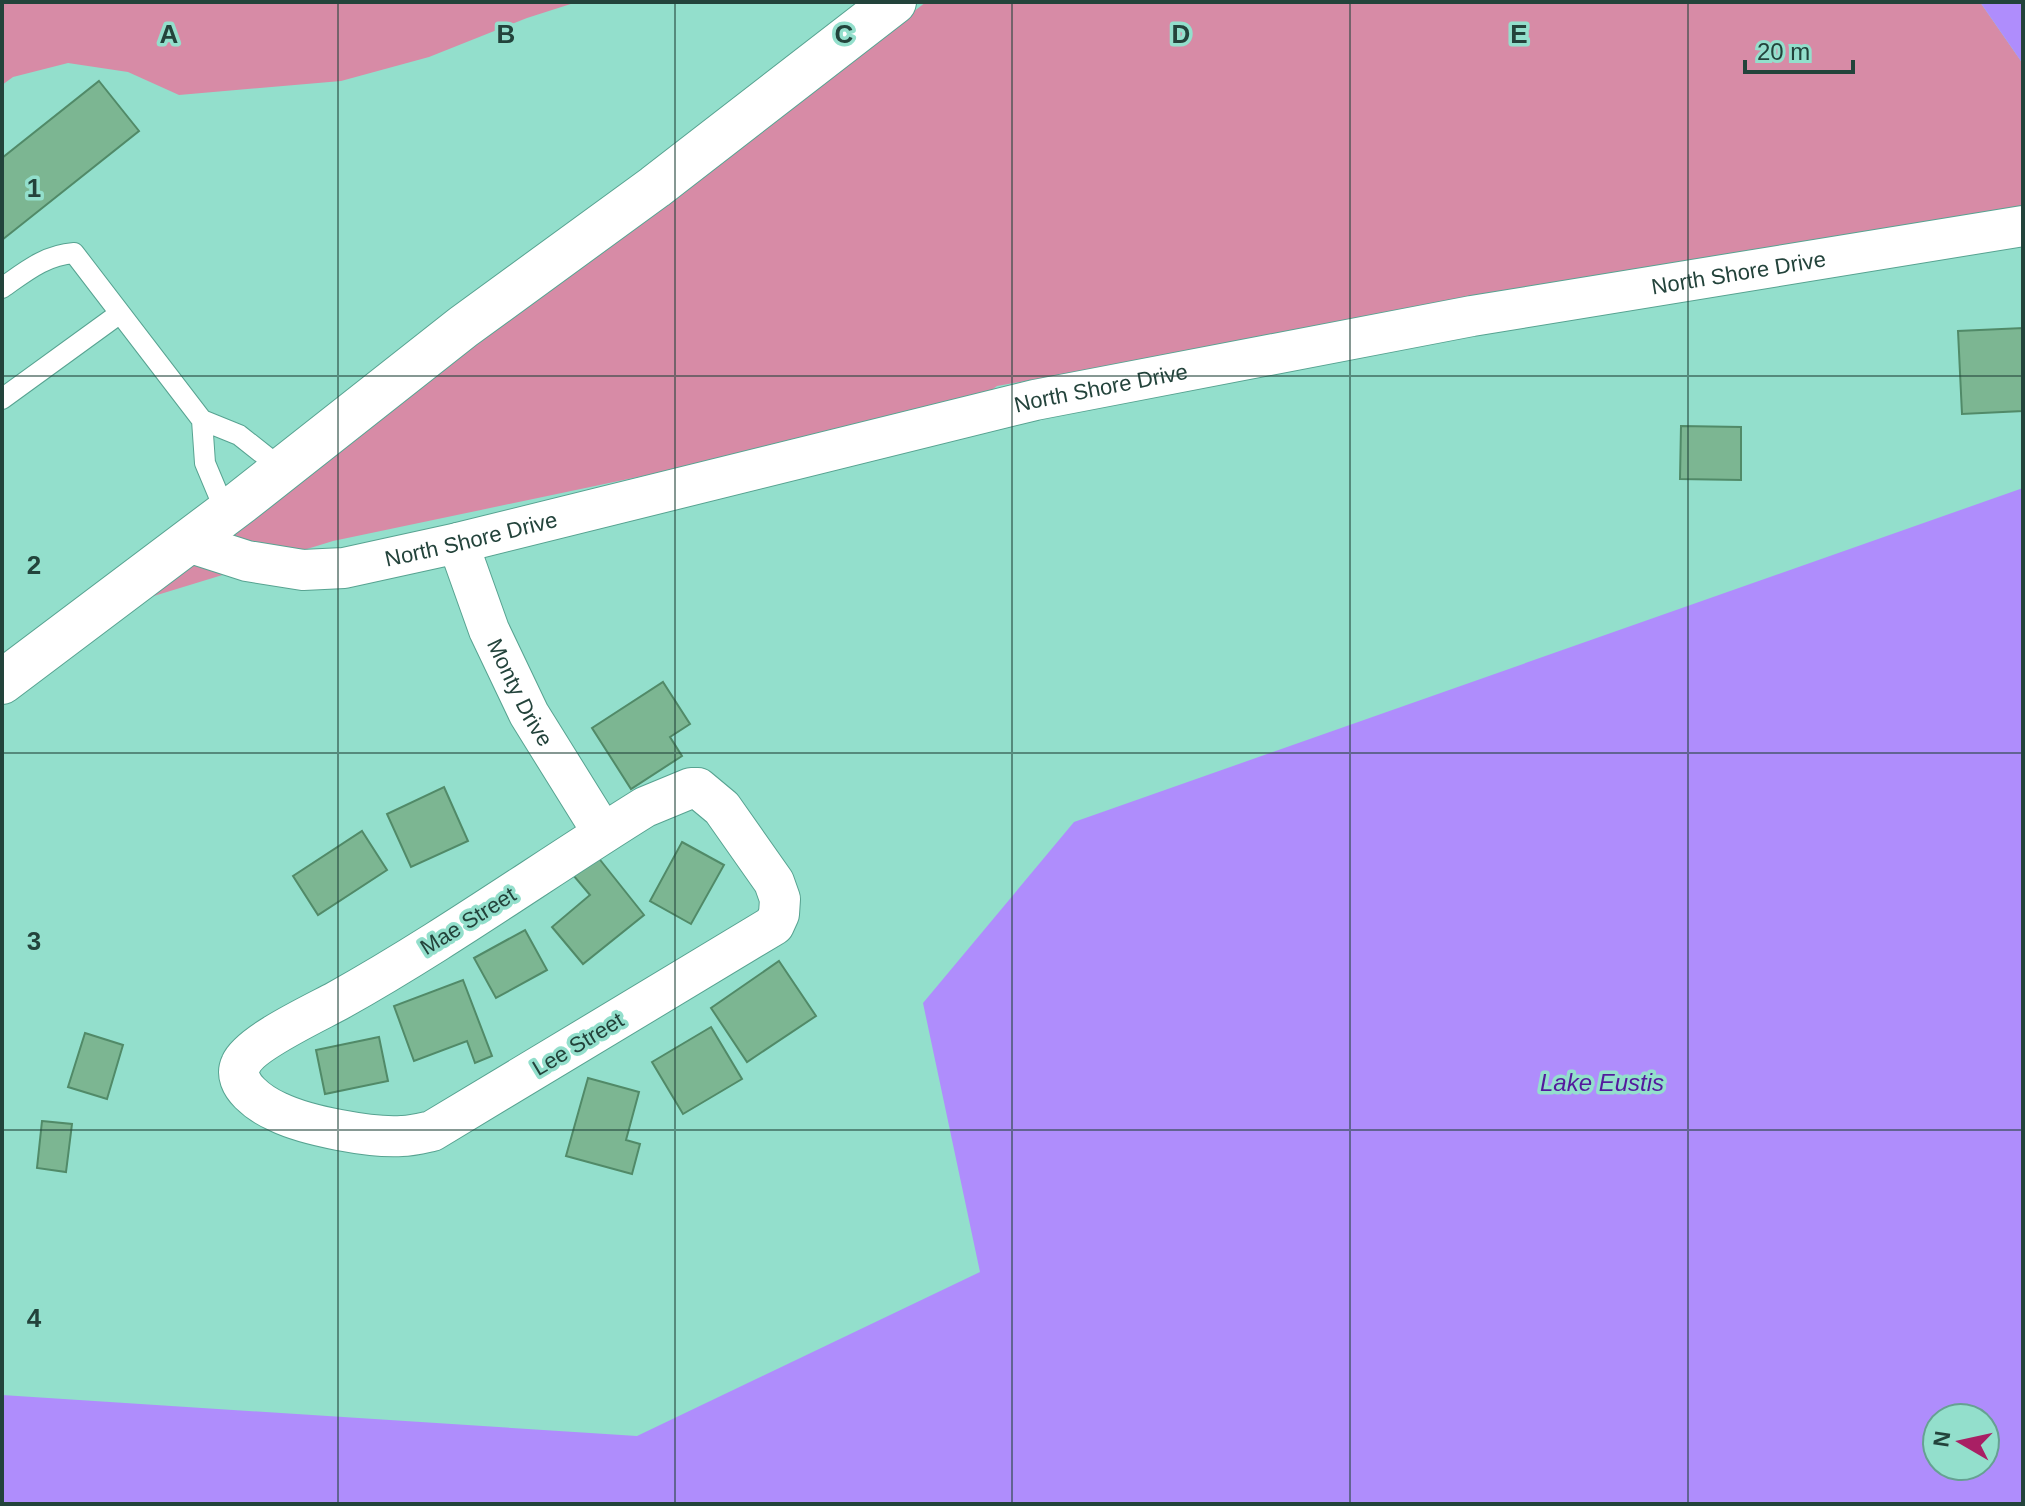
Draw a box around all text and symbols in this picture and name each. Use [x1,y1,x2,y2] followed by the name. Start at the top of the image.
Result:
[160,19,179,49] text: A
[497,19,515,49] text: B
[835,19,854,49] text: C
[1172,19,1190,49] text: D
[1510,19,1528,49] text: E
[1745,24,1853,74] scale bar
[1757,38,1810,65] text: 20 m
[27,173,41,203] text: 1
[1650,246,1828,299] street label: North Shore Drive
[1012,358,1190,417] street label: North Shore Drive
[382,506,560,571] street label: North Shore Drive
[27,550,41,580] text: 2
[482,634,558,751] street label: Monty Drive
[416,882,520,960] street label: Mae Street
[27,926,41,956] text: 3
[528,1007,628,1081] street label: Lee Street
[1540,1069,1664,1096] water label: Lake Eustis
[27,1303,42,1333] text: 4
[1921,1402,2001,1482] north arrow
[1928,1429,1955,1449] text: N

